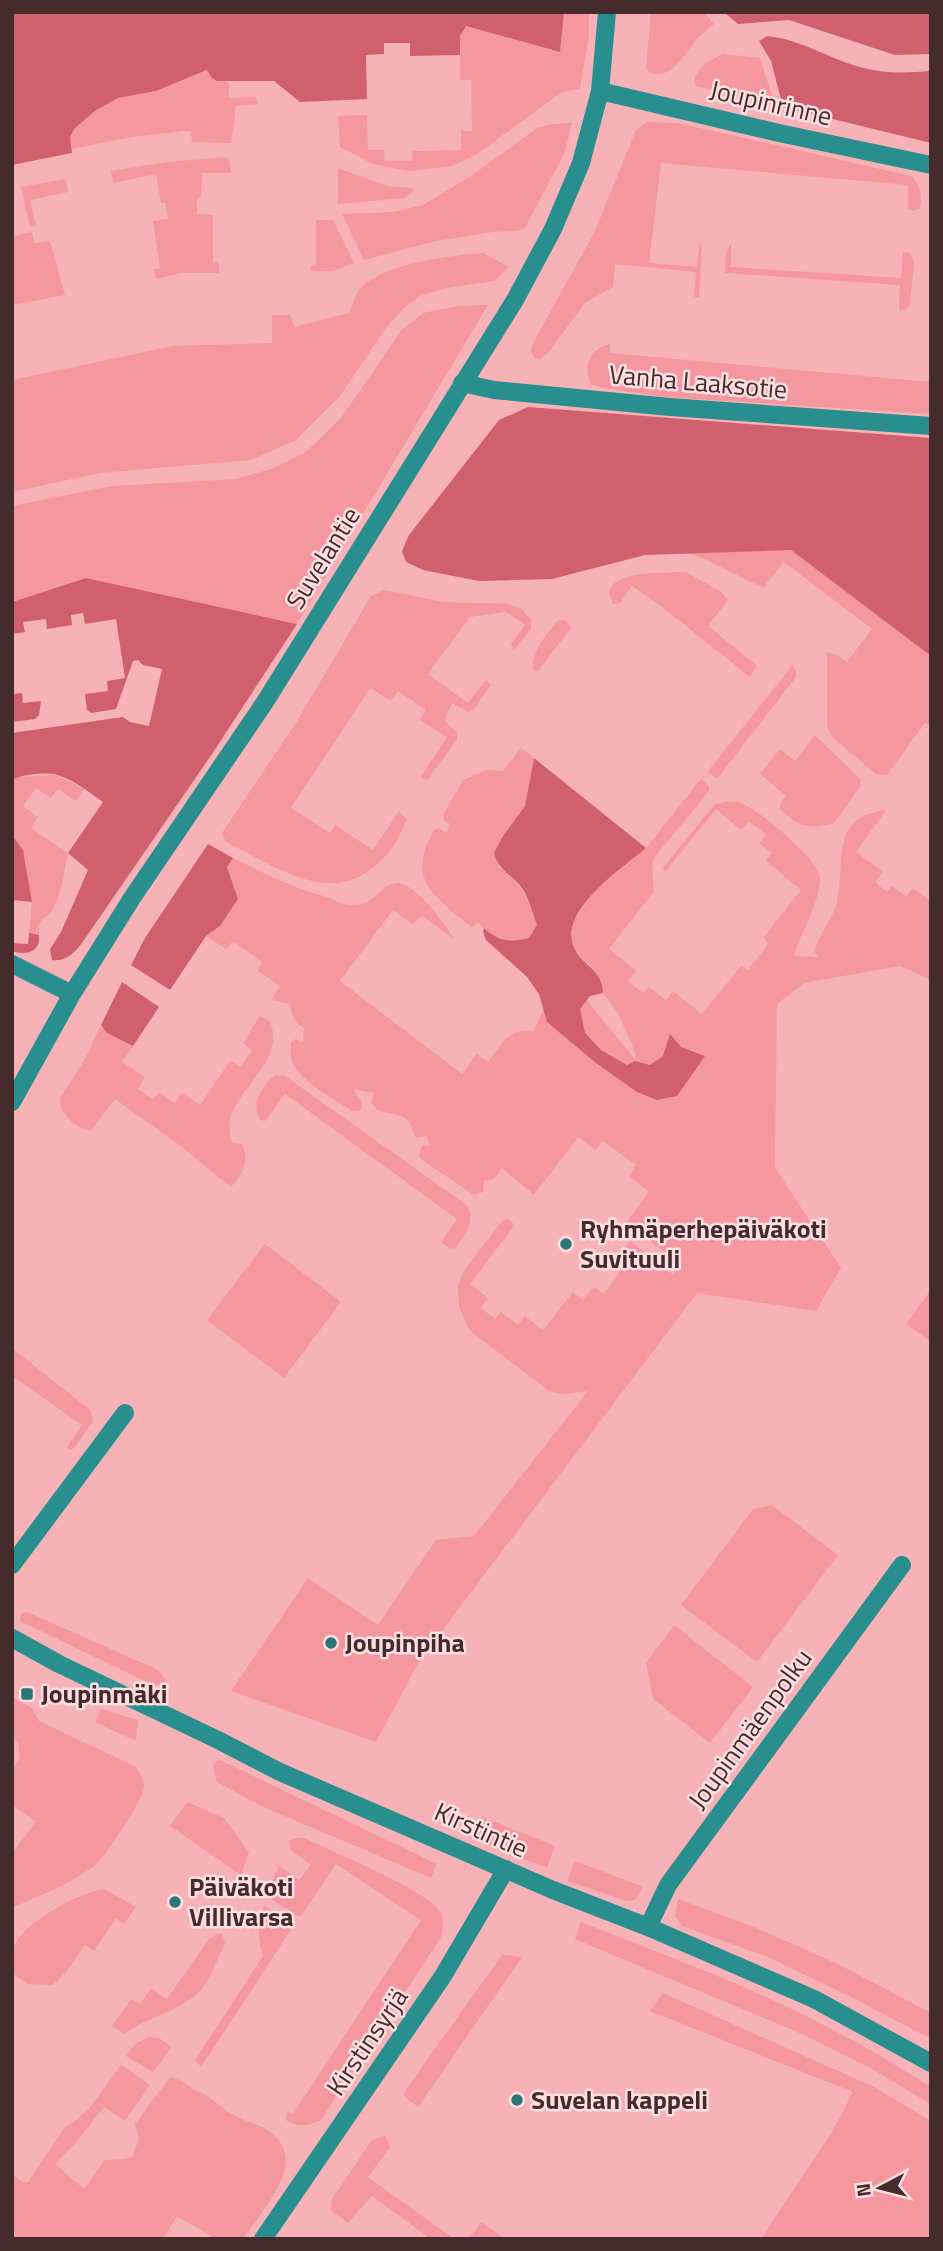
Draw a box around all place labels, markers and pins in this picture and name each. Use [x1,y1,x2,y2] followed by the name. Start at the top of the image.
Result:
[580,1209,827,1278] place label: Ryhmäperhepäiväkoti Suvituuli
[558,1236,574,1252] marker: Ryhmäperhepäiväkoti Suvituuli
[345,1623,465,1662] place label: Joupinpiha
[323,1635,339,1651] marker: Joupinpiha
[41,1674,167,1713] place label: Joupinmäki
[19,1686,35,1702] marker: Joupinmäki
[189,1867,293,1936] place label: Päiväkoti Villivarsa
[167,1894,183,1910] marker: Päiväkoti Villivarsa
[531,2080,708,2119] place label: Suvelan kappeli
[509,2092,525,2108] marker: Suvelan kappeli

